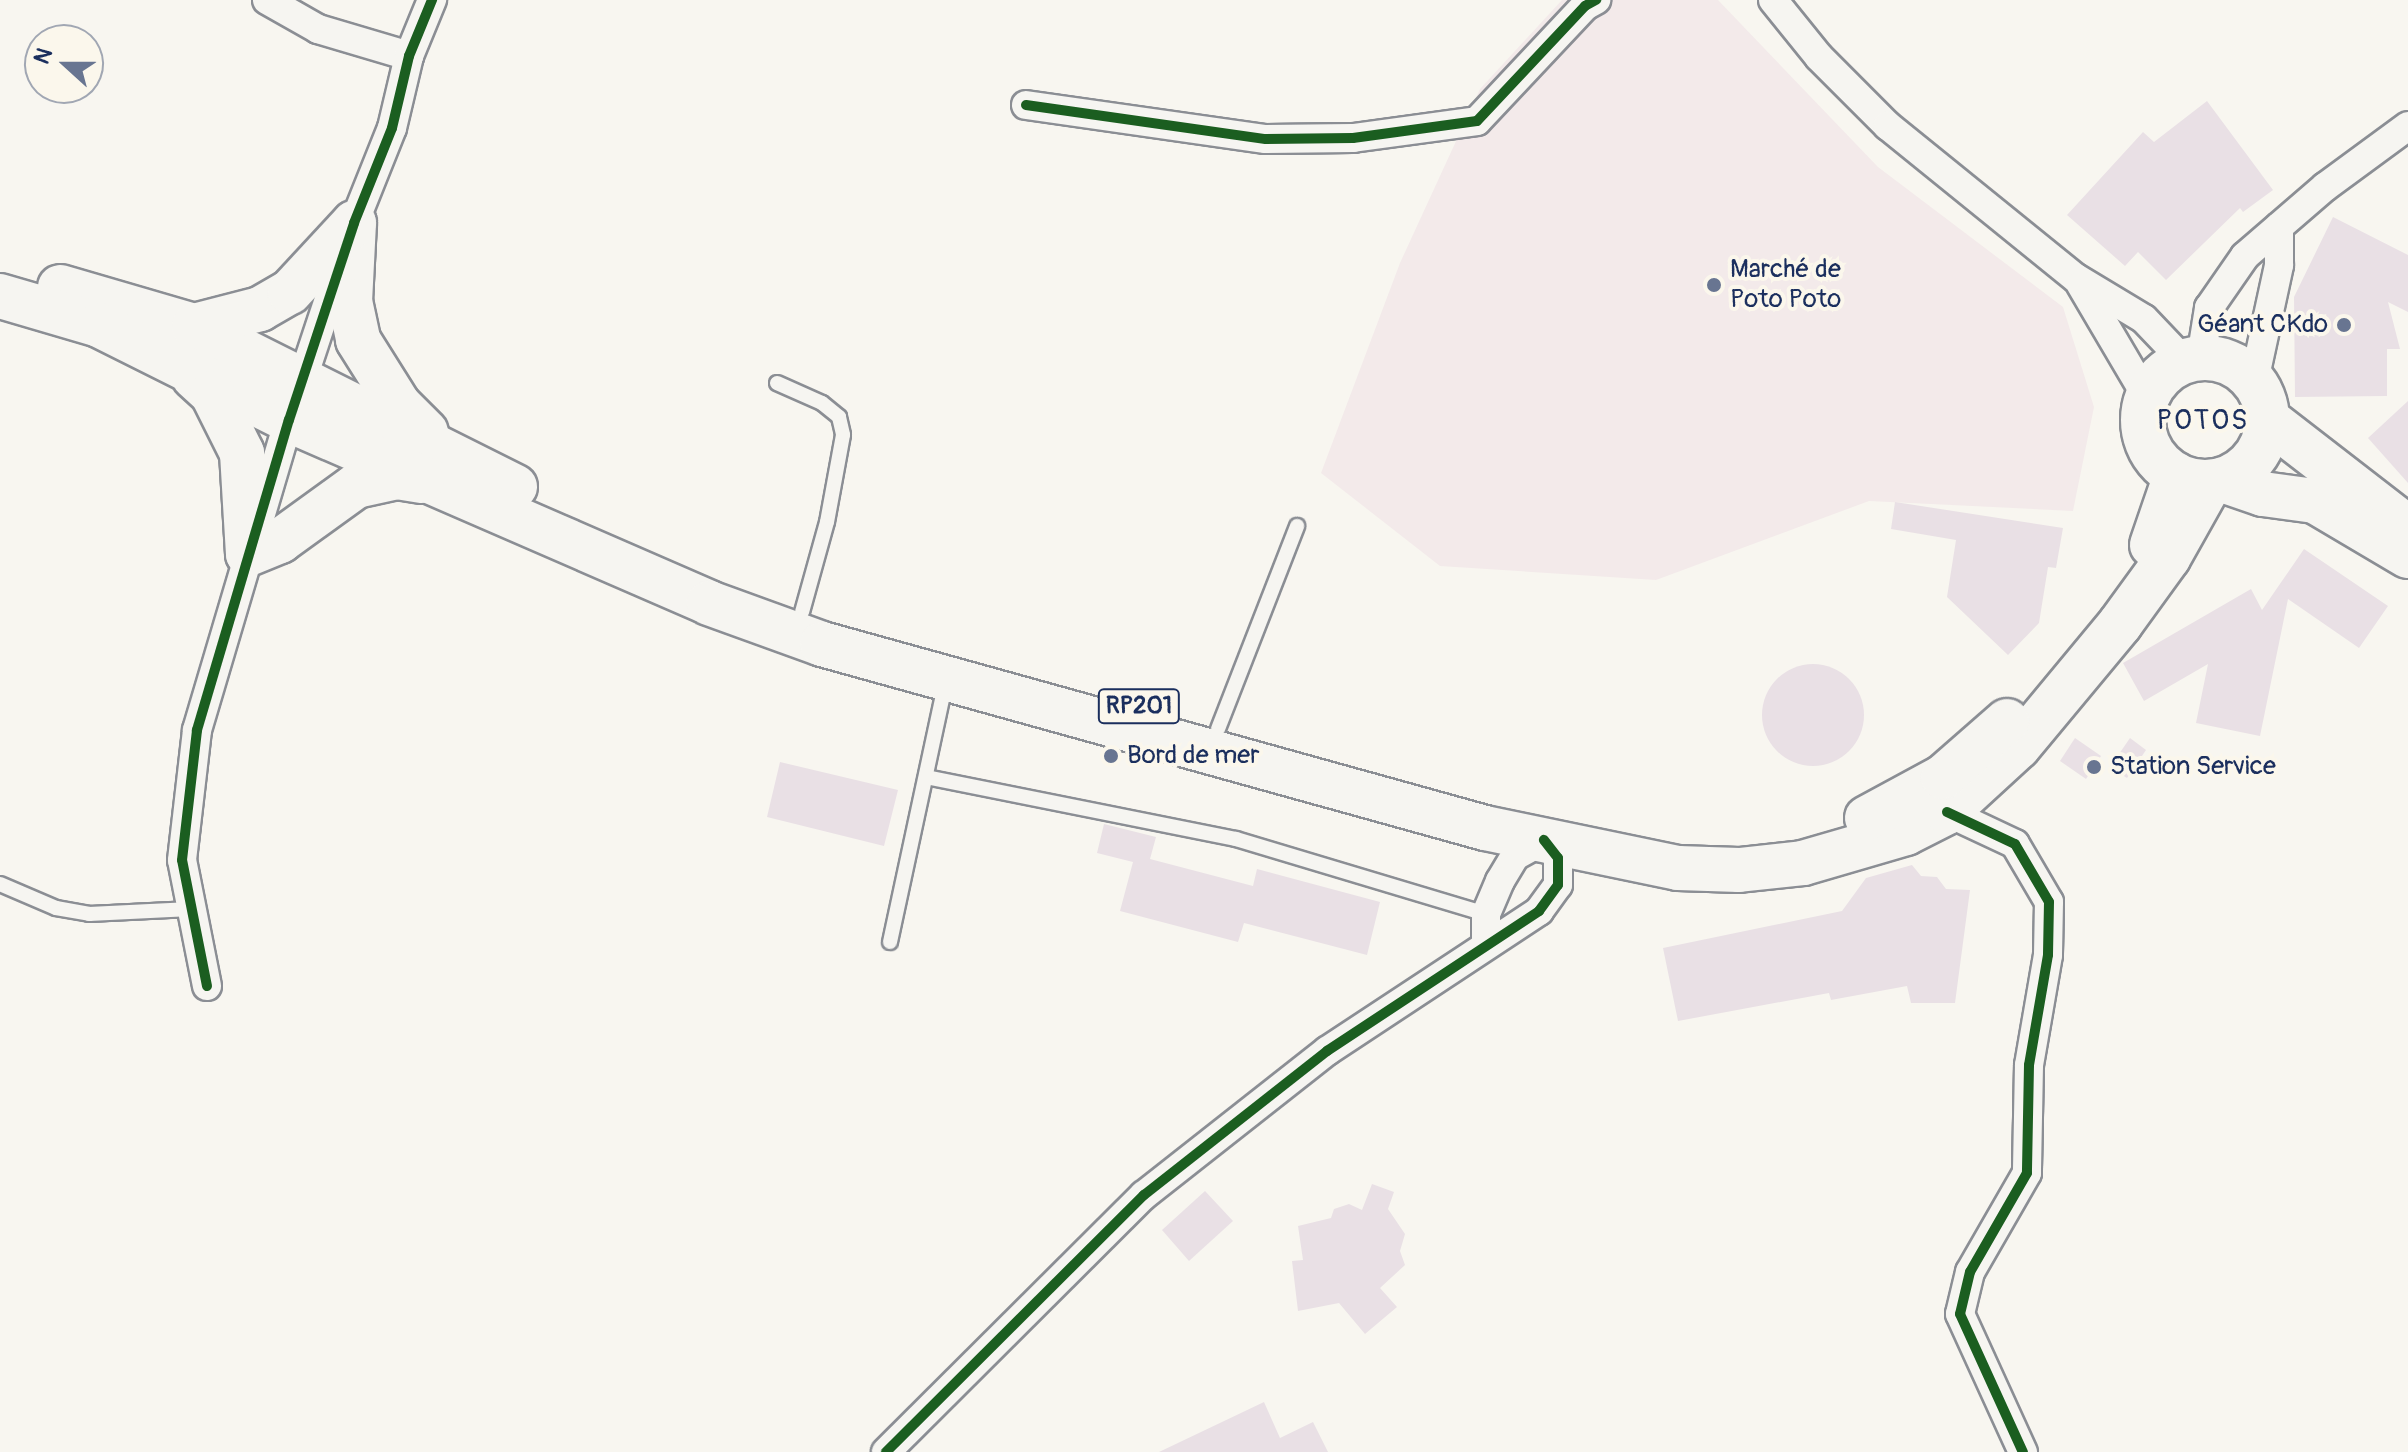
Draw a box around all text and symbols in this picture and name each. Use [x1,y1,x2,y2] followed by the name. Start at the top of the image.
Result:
[24,24,104,104] north arrow
[28,44,59,68] text: N
[1730,254,1841,316] place label: Marché de Poto Poto
[1705,276,1723,294] marker: Marché de Poto Poto
[2197,309,2328,341] place label: Géant CKdo
[2335,316,2353,334] marker: Géant CKdo
[2157,404,2249,438] district label: POTOS
[1097,686,1181,726] road number: RP201
[1127,740,1259,772] place label: Bord de mer
[1102,747,1120,765] marker: Bord de mer
[2110,751,2276,783] place label: Station Service
[2085,758,2103,776] marker: Station Service

